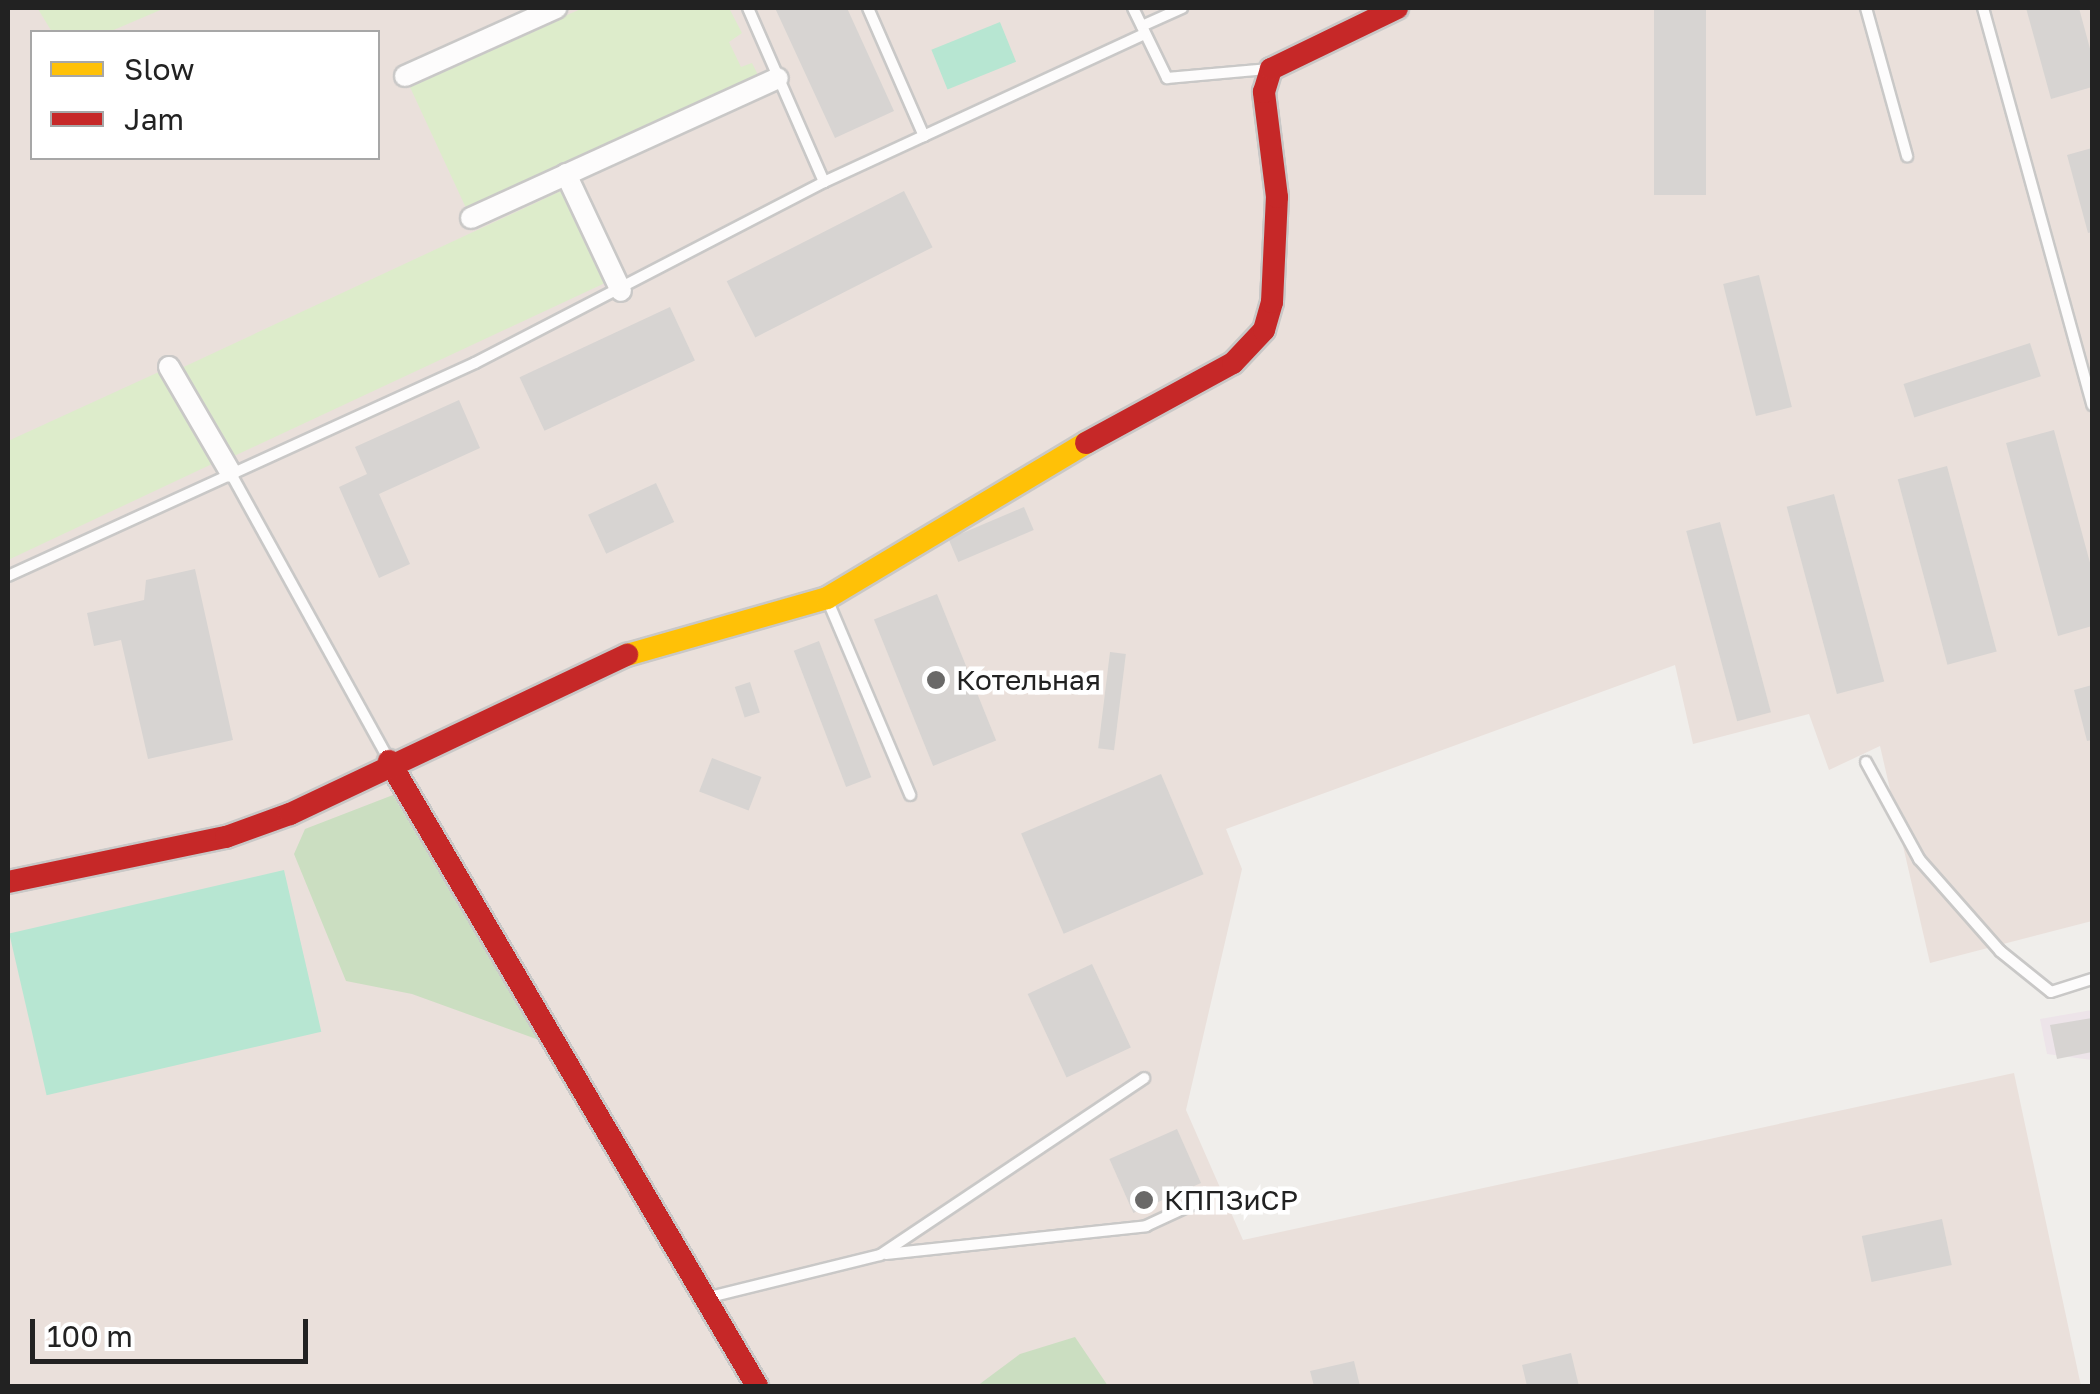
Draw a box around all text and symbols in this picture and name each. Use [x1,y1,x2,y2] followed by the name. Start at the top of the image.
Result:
[30,30,380,160] legend
[124,51,195,87] text: Slow
[124,101,184,137] text: Jam
[956,663,1101,697] place label: Котельная
[925,669,947,691] marker: Котельная
[1164,1183,1298,1217] place label: КППЗиСР
[1133,1189,1155,1211] marker: КППЗиСР
[35,1299,312,1361] scale bar
[47,1318,133,1354] text: 100 m

